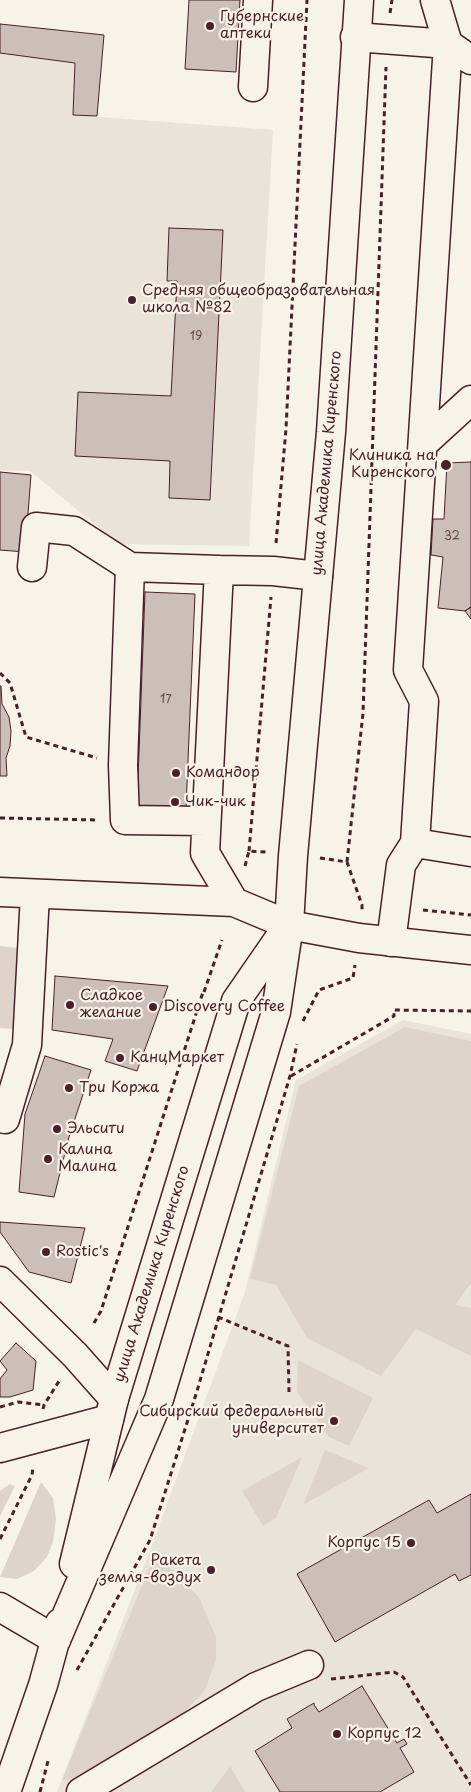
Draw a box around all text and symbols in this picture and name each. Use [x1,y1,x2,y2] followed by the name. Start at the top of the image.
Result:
[220,8,304,43] place label: Губернские аптеки
[204,20,216,32] marker: Губернские аптеки
[142,282,375,317] place label: Средняя общеобразовательная школа №82
[126,294,138,306] marker: Средняя общеобразовательная школа №82
[190,330,202,344] house number: 19
[308,350,346,576] street label: улица Академика Киренского
[349,447,435,482] place label: Клиника на Киренского
[439,458,453,472] marker: Клиника на Киренского
[444,530,460,544] house number: 32
[160,693,172,707] house number: 17
[186,764,260,782] place label: Командор
[170,767,182,779] marker: Командор
[185,793,246,811] place label: Чик-чик
[169,796,181,808] marker: Чик-чик
[80,987,143,1022] place label: Сладкое желание
[163,998,285,1016] place label: Discovery Coffee
[64,999,76,1011] marker: Сладкое желание
[147,1001,159,1013] marker: Discovery Coffee
[130,1049,224,1067] place label: КанцМаркет
[114,1052,126,1064] marker: КанцМаркет
[79,1079,159,1097] place label: Три Коржа
[63,1082,75,1094] marker: Три Коржа
[67,1120,125,1138] place label: Эльсити
[51,1123,63,1135] marker: Эльсити
[58,1141,117,1176] place label: Калина Малина
[42,1153,54,1165] marker: Калина Малина
[110,1164,194,1384] street label: улица Академика Киренского
[56,1243,109,1261] place label: Rostic's
[40,1246,52,1258] marker: Rostic's
[139,1403,324,1438] place label: Сибирский федеральный университет
[328,1415,340,1427] marker: Сибирский федеральный университет
[327,1534,401,1552] place label: Корпус 15
[405,1537,417,1549] marker: Корпус 15
[100,1552,201,1587] place label: Ракета земля-воздух
[205,1564,217,1576] marker: Ракета земля-воздух
[347,1725,422,1743] place label: Корпус 12
[331,1728,343,1740] marker: Корпус 12

